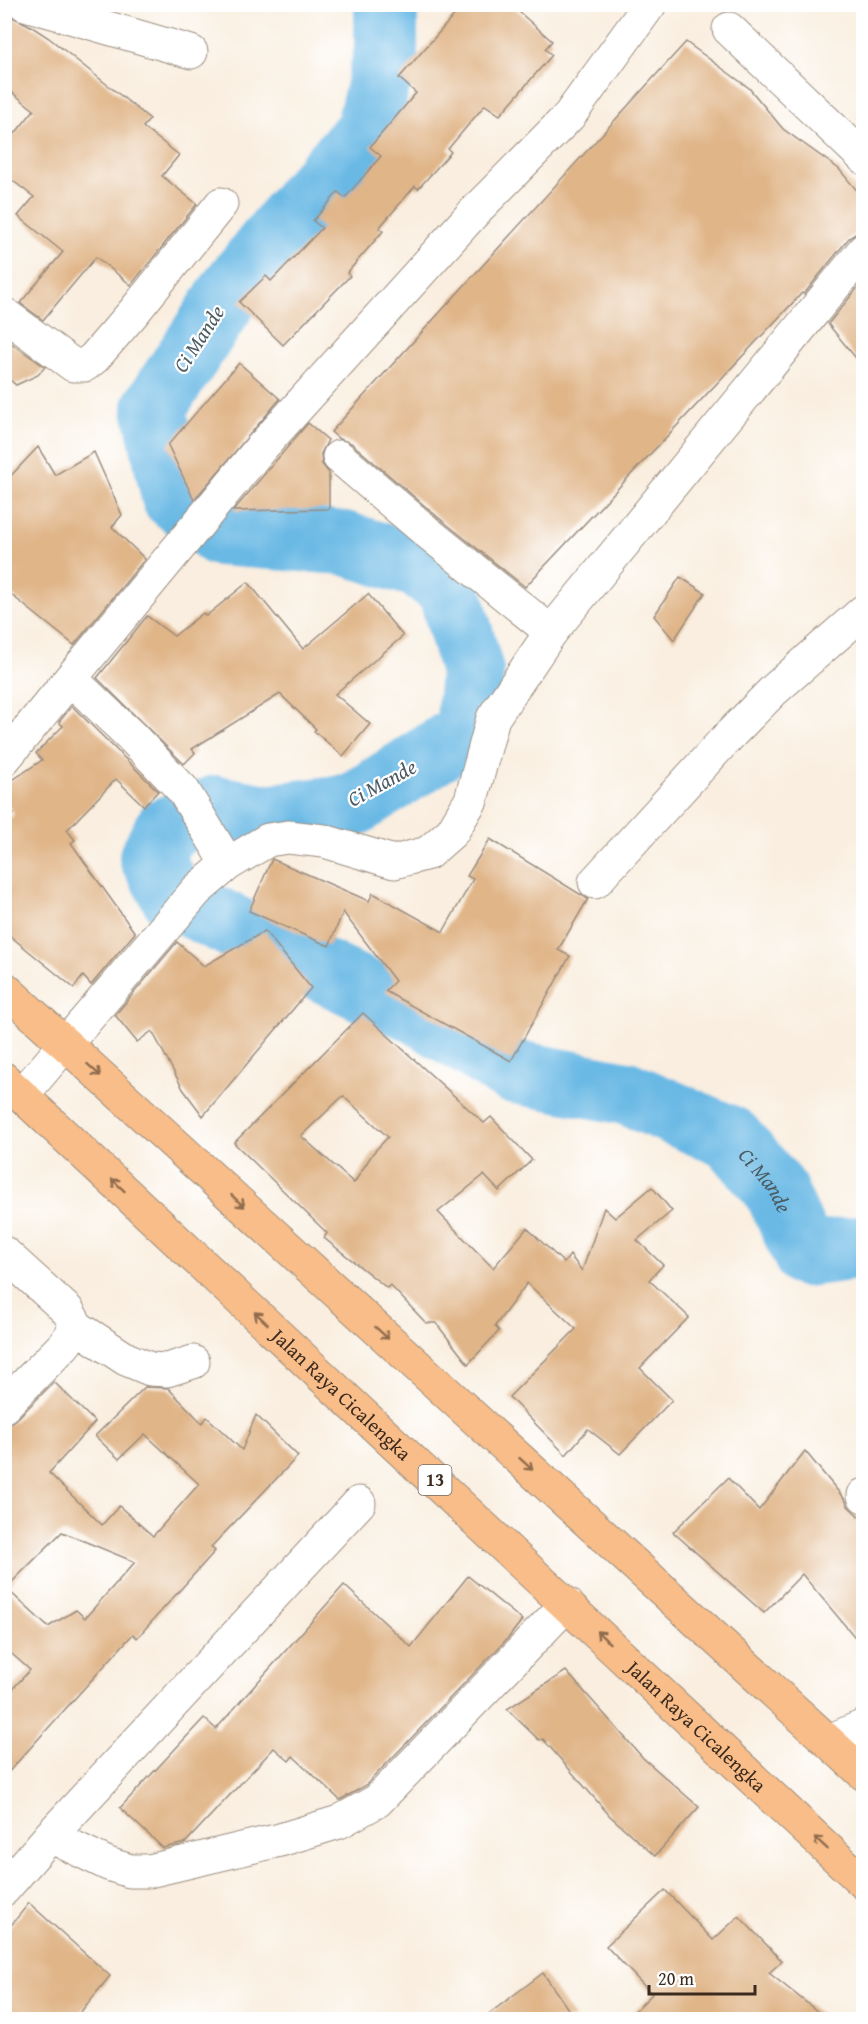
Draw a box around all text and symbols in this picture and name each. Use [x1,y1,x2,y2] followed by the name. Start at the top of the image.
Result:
[165,299,232,378] water label: Ci Mande
[342,751,422,814] water label: Ci Mande
[86,1062,101,1076] one-way arrow
[731,1141,800,1218] water label: Ci Mande
[111,1178,126,1192] one-way arrow
[230,1194,245,1208] one-way arrow
[253,1310,268,1325] one-way arrow
[263,1319,418,1467] street label: Jalan Raya Cicalengka
[374,1326,389,1340] one-way arrow
[518,1457,533,1471] one-way arrow
[418,1465,452,1495] road number: 13
[595,1630,610,1644] one-way arrow
[618,1651,773,1799] street label: Jalan Raya Cicalengka
[814,1836,829,1850] one-way arrow
[649,1958,756,1996] scale bar
[658,1965,694,1992] text: 20 m

